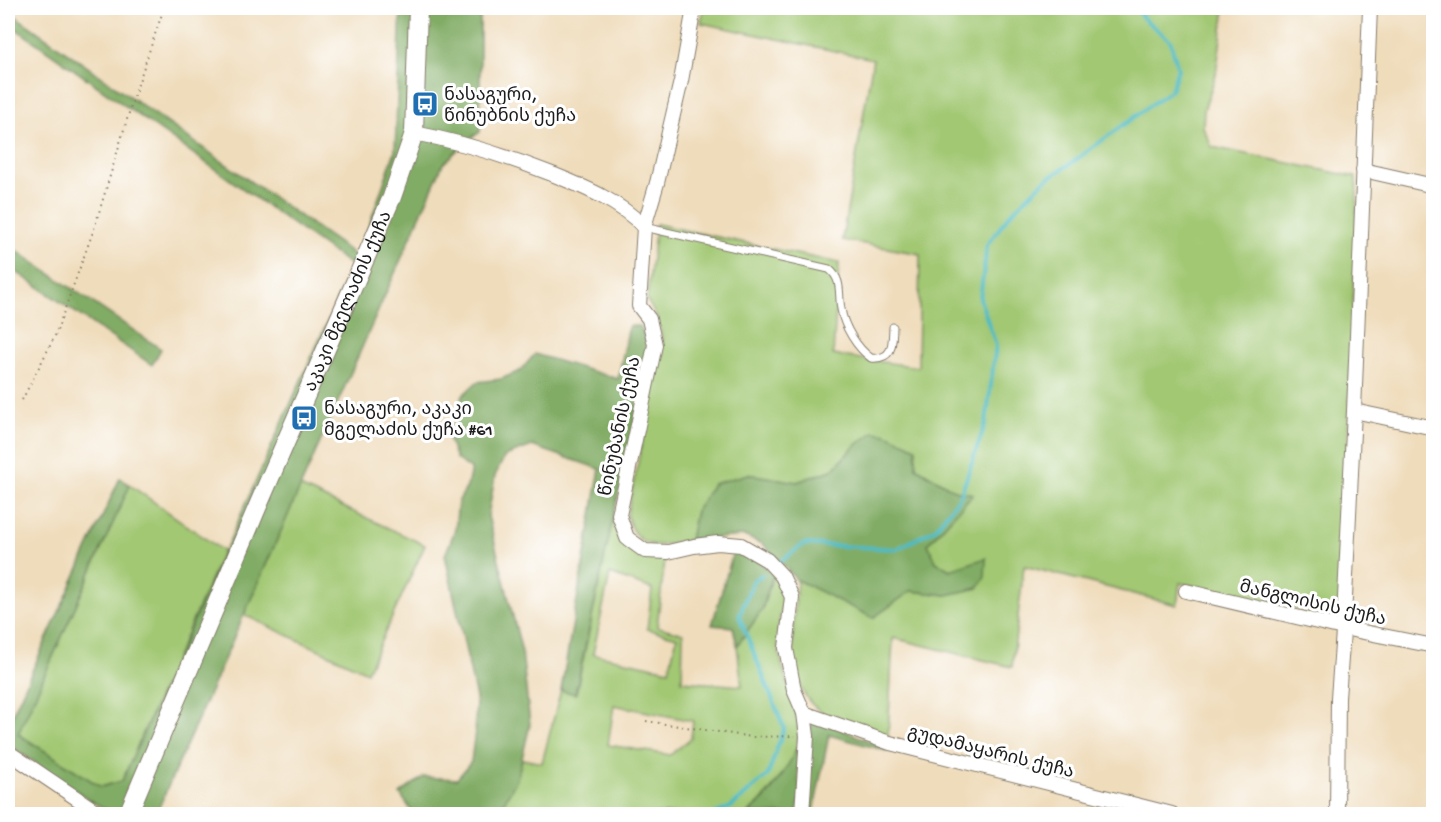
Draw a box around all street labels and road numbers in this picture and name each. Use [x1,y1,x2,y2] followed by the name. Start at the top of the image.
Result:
[301,208,398,395] street label: აკაკი მგელაძის ქუჩა
[596,355,646,498] street label: წინუბანის ქუჩა
[1237,577,1388,632] street label: მანგლისის ქუჩა
[905,722,1076,784] street label: გუდამაყარის ქუჩა

